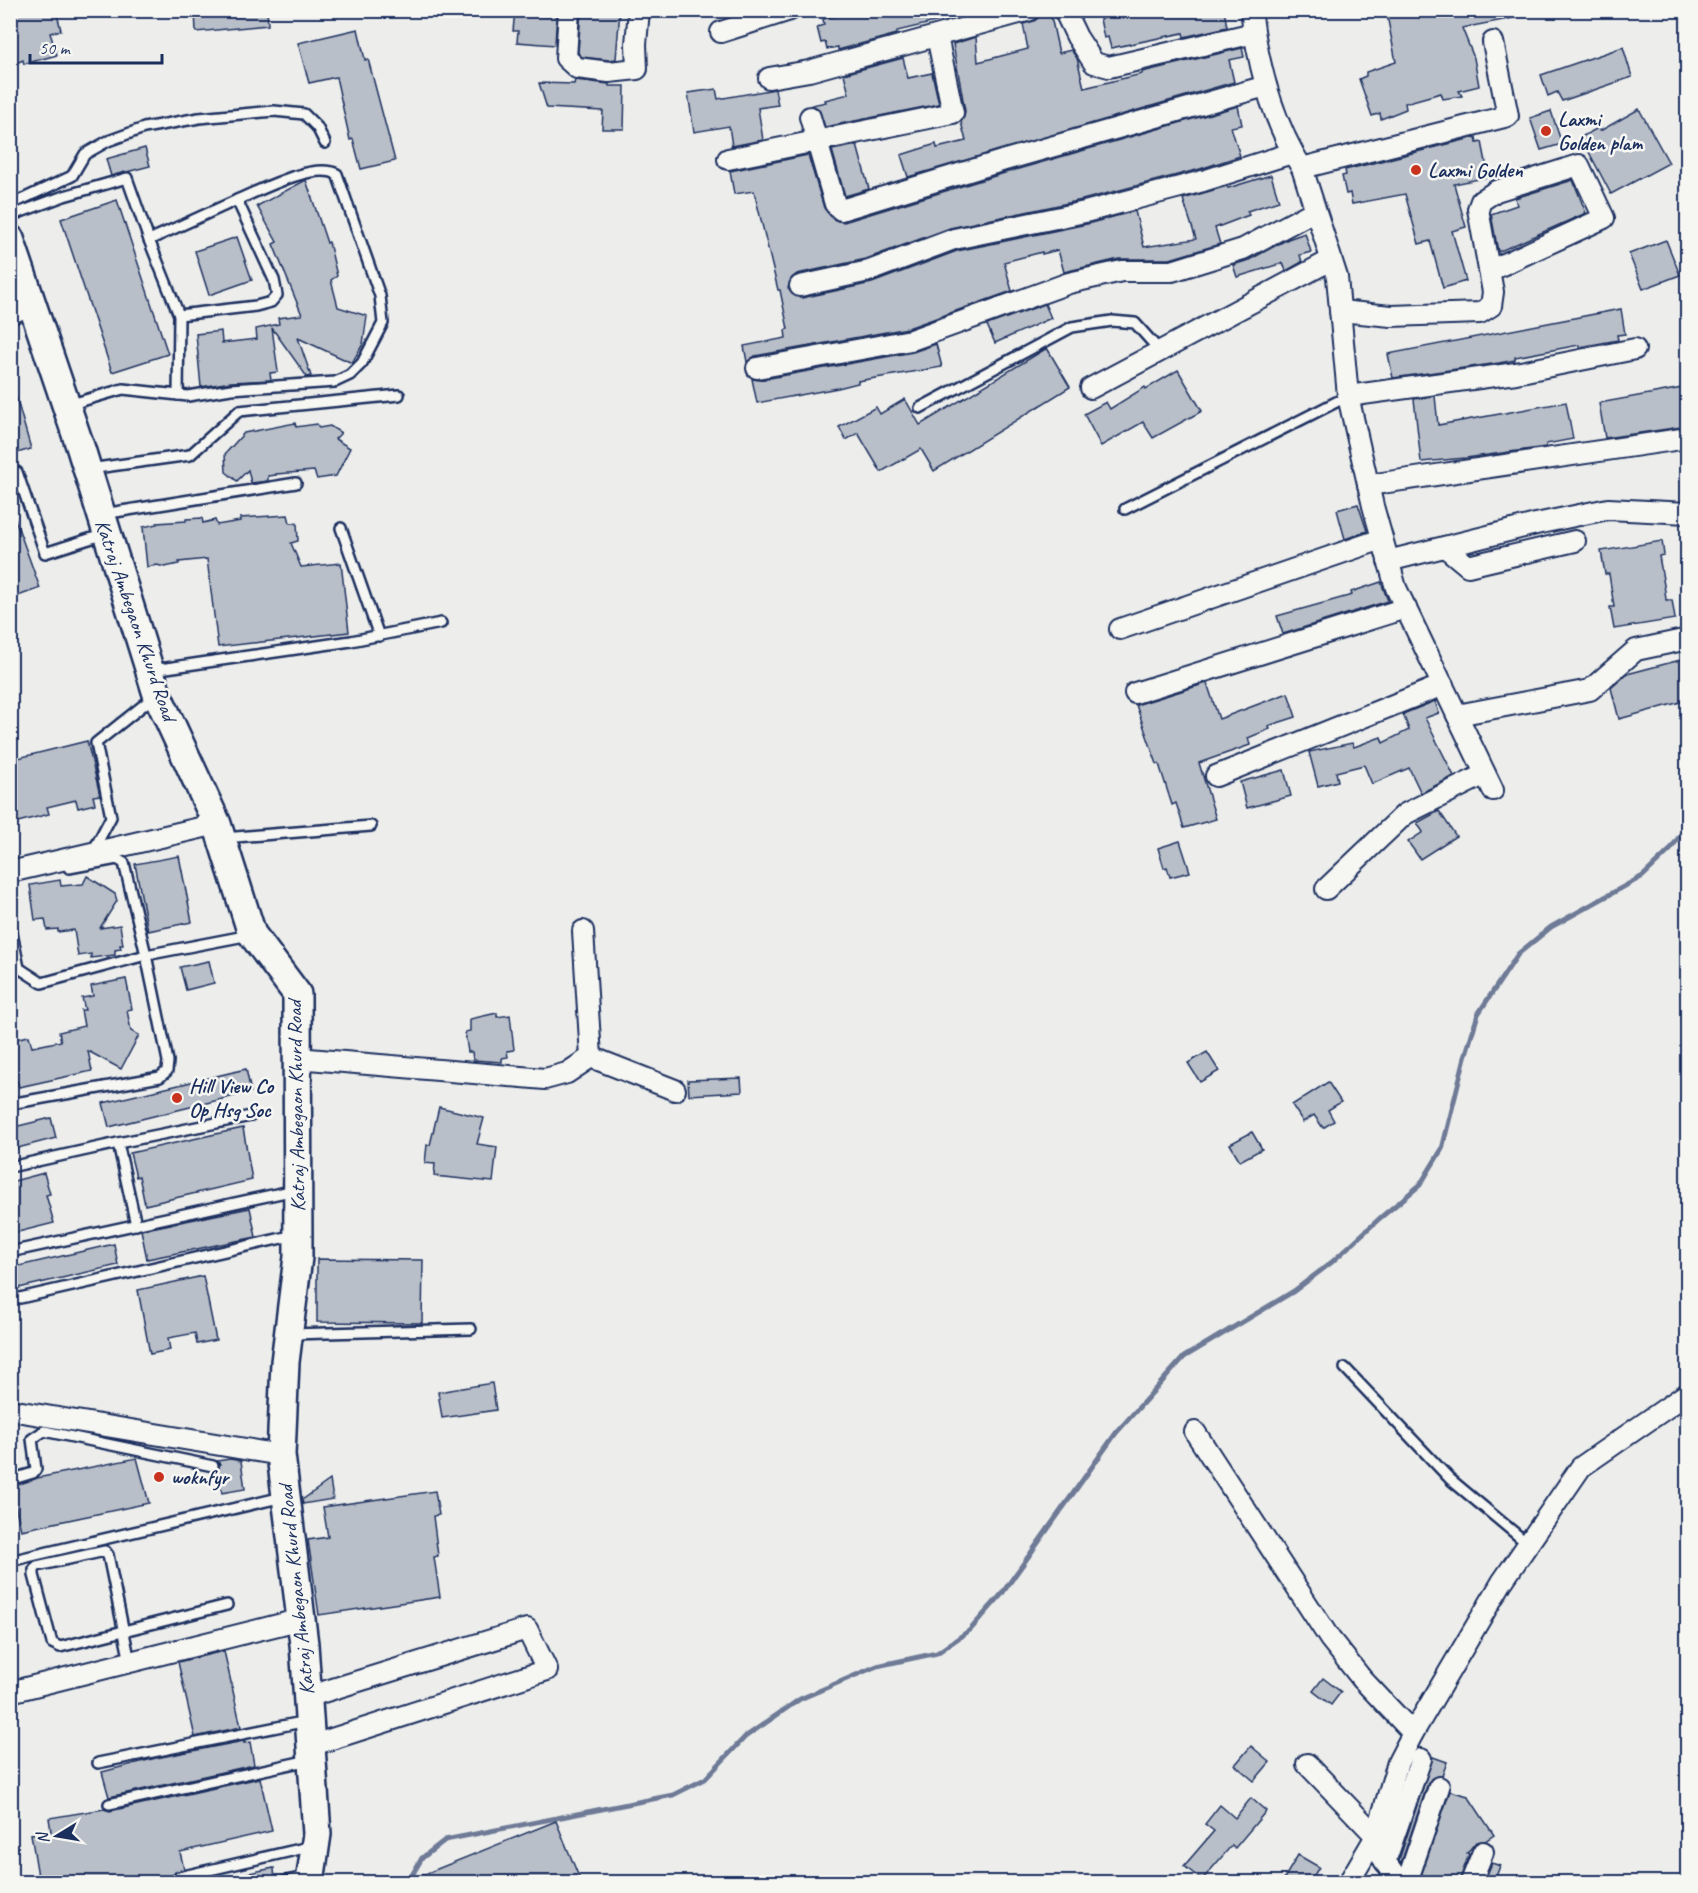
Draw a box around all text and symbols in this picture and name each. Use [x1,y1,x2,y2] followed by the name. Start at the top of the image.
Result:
[30,27,162,65] scale bar
[39,37,72,59] text: 50 m
[1558,106,1643,156] place label: Laxmi Golden plam
[1539,124,1553,138] marker: Laxmi Golden plam
[1428,157,1523,183] place label: Laxmi Golden
[1409,163,1423,177] marker: Laxmi Golden
[89,516,184,728] street label: Katraj Ambegaon Khurd Road
[281,996,311,1212] street label: Katraj Ambegaon Khurd Road
[189,1073,275,1123] place label: Hill View Co Op Hsg Soc
[170,1091,184,1105] marker: Hill View Co Op Hsg Soc
[171,1464,230,1491] place label: woknfyr
[152,1470,166,1484] marker: woknfyr
[272,1480,320,1696] street label: Katraj Ambegaon Khurd Road
[27,1806,87,1866] north arrow
[32,1829,54,1845] text: N

